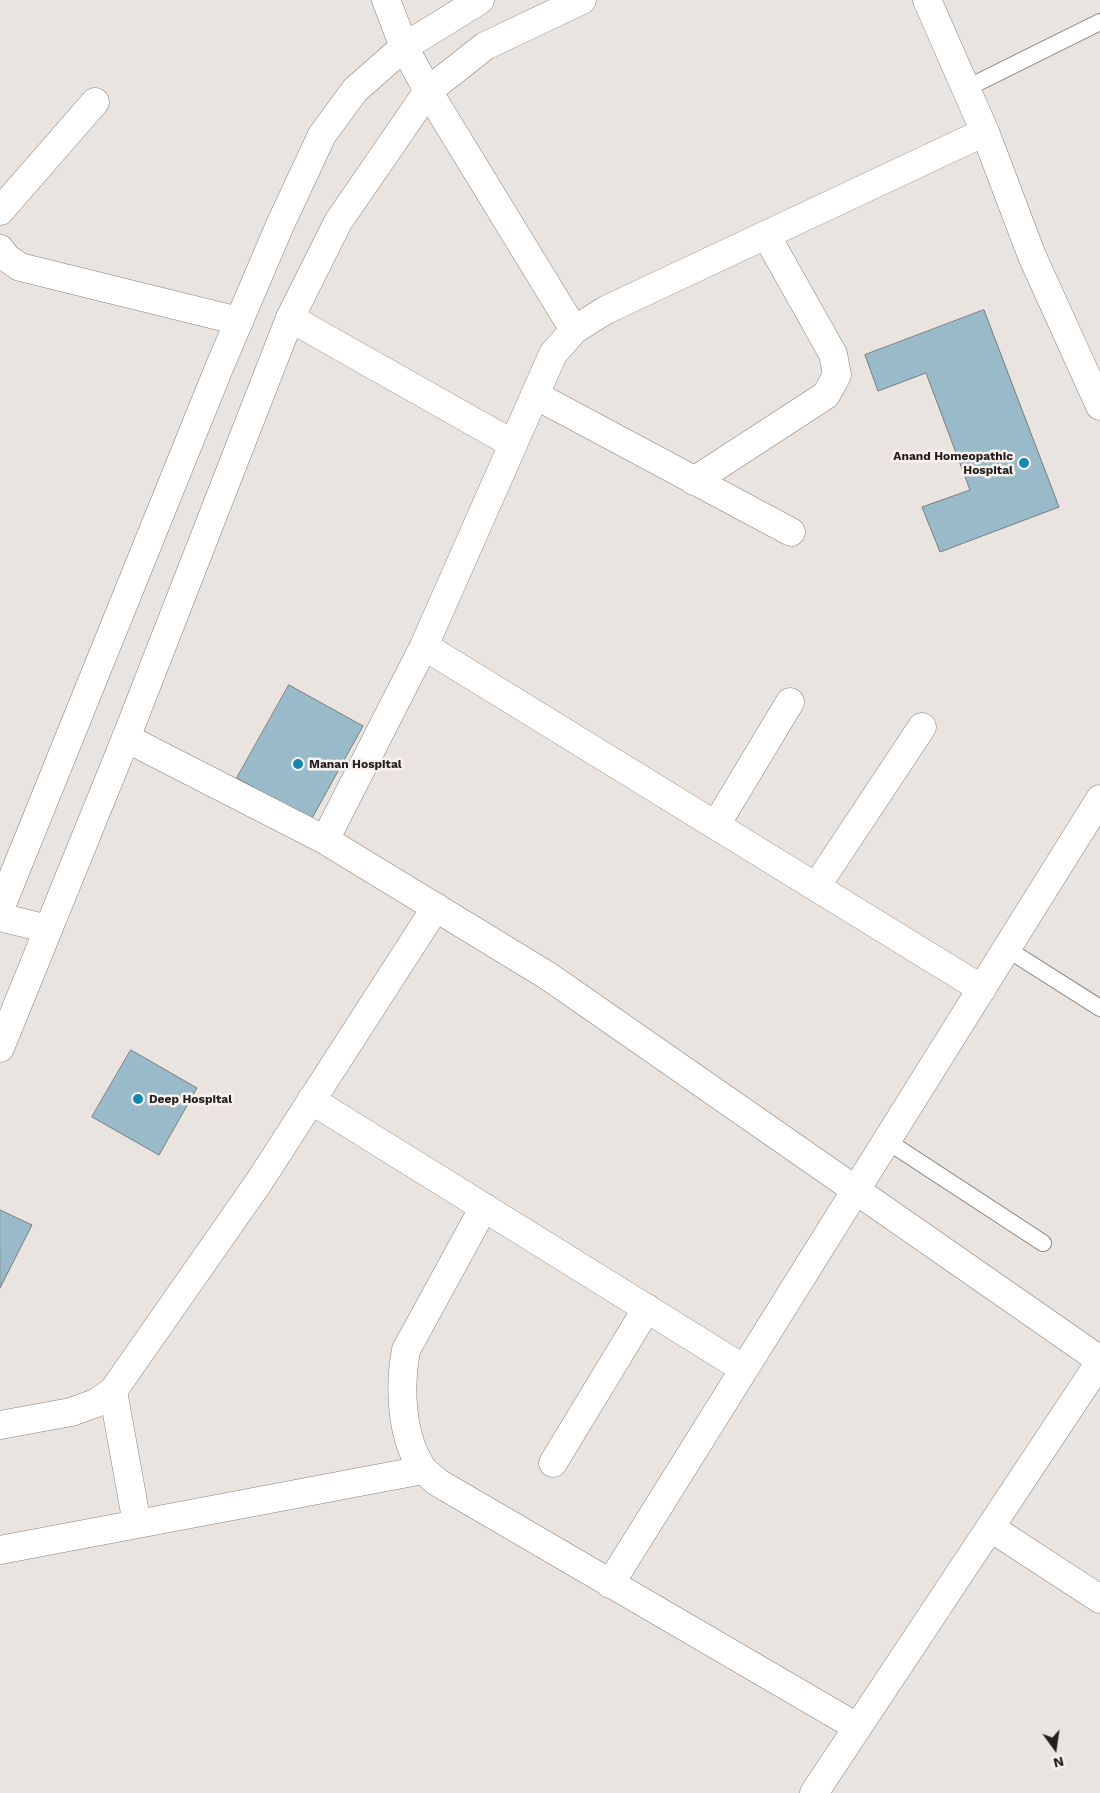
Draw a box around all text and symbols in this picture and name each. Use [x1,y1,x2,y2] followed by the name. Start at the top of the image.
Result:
[893,449,1013,477] place label: Anand Homeopathic Hospital
[1017,456,1031,470] marker: Anand Homeopathic Hospital
[291,757,305,771] marker: Manan Hospital
[309,757,402,771] place label: Manan Hospital
[131,1092,145,1106] marker: Deep Hospital
[149,1092,232,1106] place label: Deep Hospital
[1030,1723,1080,1773] north arrow
[1052,1754,1066,1772] text: N

